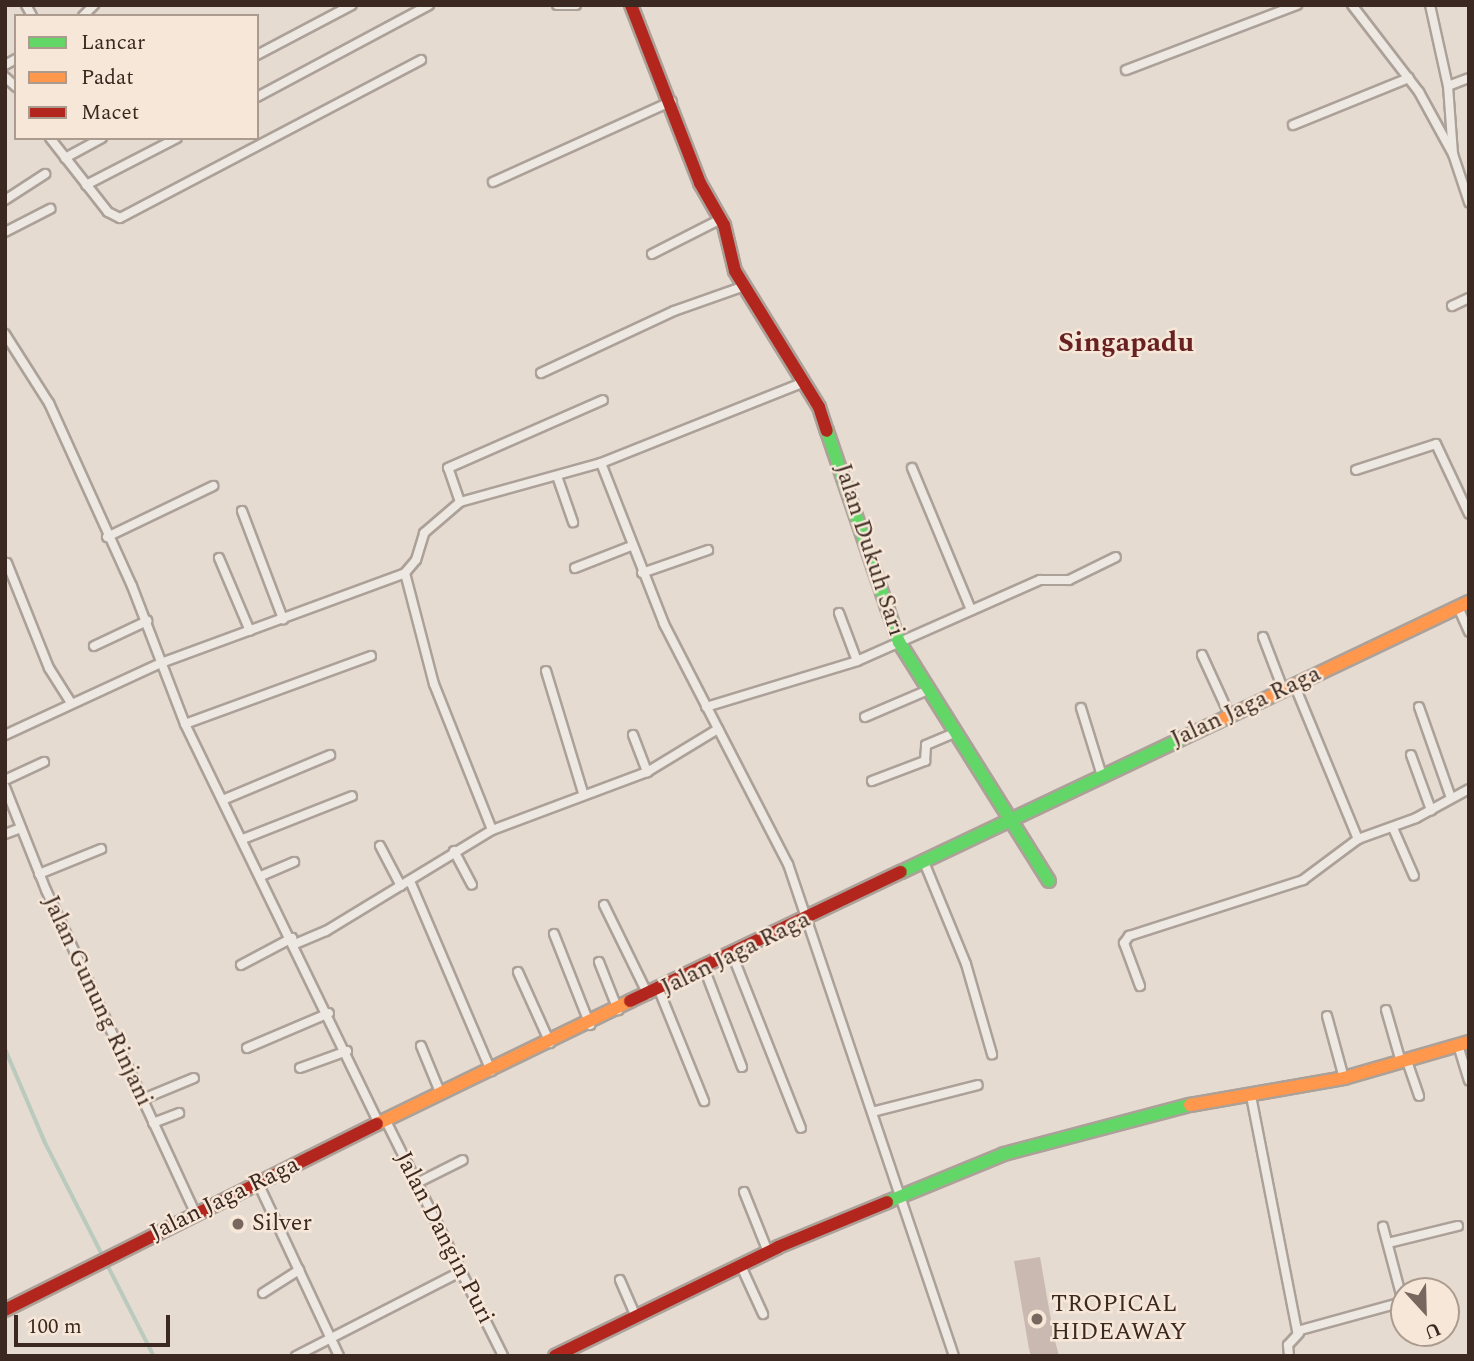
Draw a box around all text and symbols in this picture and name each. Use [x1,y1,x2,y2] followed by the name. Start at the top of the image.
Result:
[14,14,259,140] legend
[81,27,145,59] text: Lancar
[81,62,134,94] text: Padat
[81,97,139,129] text: Macet
[1058,326,1194,360] district label: Singapadu
[828,460,910,640] street label: Jalan Dukuh Sari
[1166,660,1326,754] street label: Jalan Jaga Raga
[36,891,158,1111] street label: Jalan Gunung Rinjani
[657,906,815,1002] street label: Jalan Jaga Raga
[388,1147,500,1329] street label: Jalan Dangin Puri
[146,1151,304,1247] street label: Jalan Jaga Raga
[252,1210,312,1238] place label: Silver
[230,1216,246,1232] marker: Silver
[1390,1277,1460,1347] north arrow
[1051,1291,1187,1347] place label: TROPICAL HIDEAWAY
[18,1302,173,1346] scale bar
[27,1311,82,1343] text: 100 m
[1029,1311,1045,1327] marker: TROPICAL HIDEAWAY
[1419,1314,1445,1347] text: U

